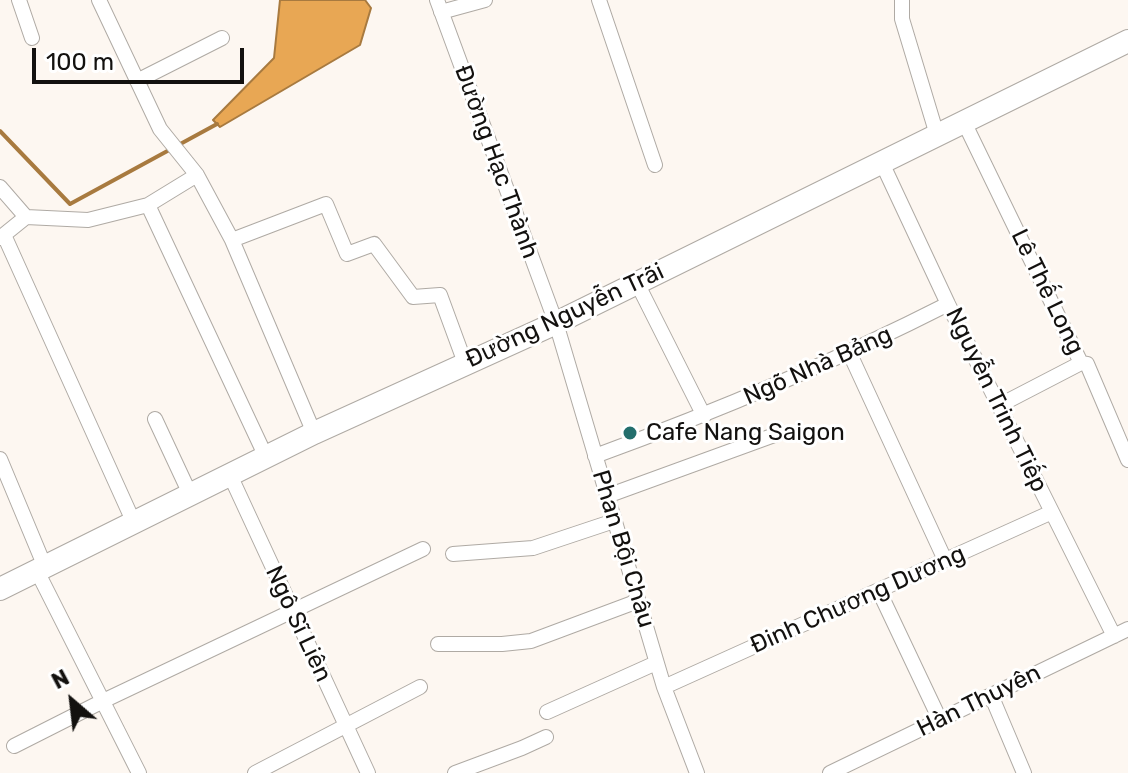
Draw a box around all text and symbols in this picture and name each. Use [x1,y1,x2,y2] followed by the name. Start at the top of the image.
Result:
[36,32,248,82] scale bar
[46,48,114,76] text: 100 m
[448,62,544,262] street label: Đường Hạc Thành
[1004,225,1090,359] street label: Lê Thế Long
[461,257,669,375] street label: Đường Nguyễn Trãi
[939,303,1053,497] street label: Nguyễn Trinh Tiếp
[739,320,897,412] street label: Ngõ Nhà Bảng
[646,419,845,447] place label: Cafe Nang Saigon
[621,424,639,442] marker: Cafe Nang Saigon
[585,467,661,631] street label: Phan Bội Châu
[746,540,970,660] street label: Đinh Chương Dương
[259,561,337,687] street label: Ngô Sĩ Liên
[912,659,1046,743] street label: Hàn Thuyên
[32,661,112,741] north arrow
[47,664,74,695] text: N

